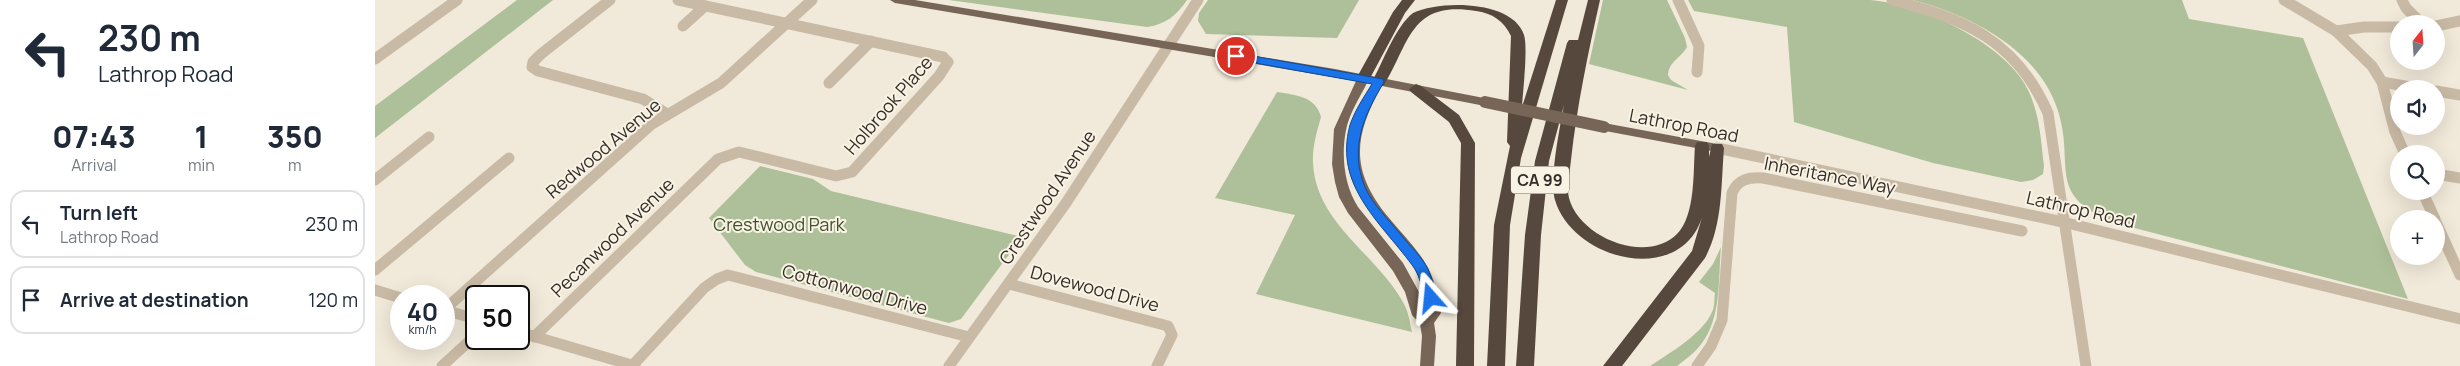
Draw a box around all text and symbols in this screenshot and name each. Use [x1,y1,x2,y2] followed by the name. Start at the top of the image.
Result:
[98,14,201,62] text: 230 m
[2390,15,2445,70] north arrow
[2390,15,2445,265] map controls
[15,20,80,85] icon: left
[1215,35,1257,77] pin
[1222,42,1250,70] icon: arrive
[839,51,937,159] street label: Holbrook Place
[98,59,234,89] text: Lathrop Road
[2390,80,2445,135] button: sound
[540,93,666,203] street label: Redwood Avenue
[1627,103,1741,147] street label: Lathrop Road
[52,116,136,157] text: 07:43
[195,116,208,157] text: 1
[267,116,323,157] text: 350
[993,125,1101,269] street label: Crestwood Avenue
[2390,145,2445,200] button: search
[1762,150,1898,200] street label: Inheritance Way
[71,154,117,176] text: Arrival
[188,154,215,176] text: min
[288,154,302,176] text: m
[1511,166,1569,194] road number: CA 99
[545,172,679,302] street label: Pecanwood Avenue
[2024,185,2138,233] street label: Lathrop Road
[60,200,138,226] text: Turn left
[17,210,45,238] icon: left
[2390,210,2445,265] button: +
[305,211,358,237] text: 230 m
[713,212,846,236] park label: Crestwood Park
[60,226,159,248] text: Lathrop Road
[780,258,930,320] street label: Cottonwood Drive
[1028,259,1162,317] street label: Dovewood Drive
[1404,271,1456,323] position arrow
[465,285,530,350] speed limit sign: 50
[17,286,45,314] icon: arrive
[60,287,249,313] text: Arrive at destination
[308,287,358,313] text: 120 m
[407,294,438,329] text: 40
[409,321,436,338] text: km/h

